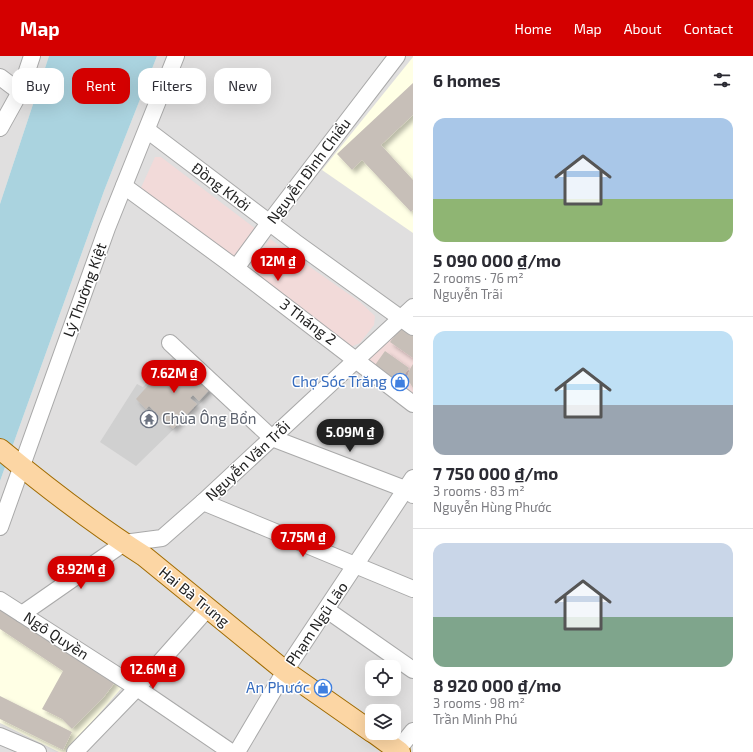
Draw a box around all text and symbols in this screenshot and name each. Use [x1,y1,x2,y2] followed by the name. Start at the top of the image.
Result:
[20,17,60,40] text: Map
[515,20,552,37] text: Home
[574,20,602,37] text: Map
[624,20,662,37] text: About
[684,20,733,37] text: Contact
[12,68,64,104] chip: Buy
[72,68,130,104] chip: Rent
[138,68,206,104] chip: Filters
[214,68,271,104] chip: New
[711,69,733,91] icon: filters
[433,70,501,90] text: 6 homes
[263,114,354,227] street label: Nguyễn Đình Chiểu
[547,144,619,216] icon: home
[189,158,255,214] street label: Đồng Khởi
[59,240,110,339] street label: Lý Thường Kiệt
[250,248,306,282] pin: 12M ₫
[433,250,561,270] text: 5 090 000 ₫/mo
[260,253,296,269] text: 12M ₫
[433,270,524,286] text: 2 rooms · 76 m²
[433,286,503,302] text: Nguyễn Trãi
[277,294,340,348] street label: 3 Tháng 2
[547,357,619,429] icon: home
[137,360,211,394] pin: 7.62M ₫
[150,365,198,381] text: 7.62M ₫
[292,372,388,390] place label: Chợ Sóc Trăng
[390,372,410,392] shop icon: Chợ Sóc Trăng
[139,409,159,429] temple icon: Chùa Ông Bổn
[162,409,256,427] place label: Chùa Ông Bổn
[201,416,293,504] street label: Nguyễn Văn Trỗi
[313,419,387,453] pin: 5.09M ₫
[326,424,374,440] text: 5.09M ₫
[433,463,558,483] text: 7 750 000 ₫/mo
[433,483,525,499] text: 3 rooms · 83 m²
[433,499,552,515] text: Nguyễn Hùng Phước
[266,524,340,558] pin: 7.75M ₫
[280,529,326,545] text: 7.75M ₫
[44,556,118,590] pin: 8.92M ₫
[57,561,105,577] text: 8.92M ₫
[156,562,234,630] street label: Hai Bà Trưng
[547,569,619,641] icon: home
[281,578,351,669] street label: Phạm Ngũ Lão
[20,607,92,664] street label: Ngô Quyền
[116,656,190,690] pin: 12.6M ₫
[365,660,401,740] map controls
[365,660,401,696] button: locate
[130,661,176,677] text: 12.6M ₫
[433,675,561,695] text: 8 920 000 ₫/mo
[246,678,310,696] place label: An Phước
[313,678,333,698] shop icon: An Phước
[433,695,525,711] text: 3 rooms · 98 m²
[365,704,401,740] button: layers
[433,711,517,727] text: Trần Minh Phú

